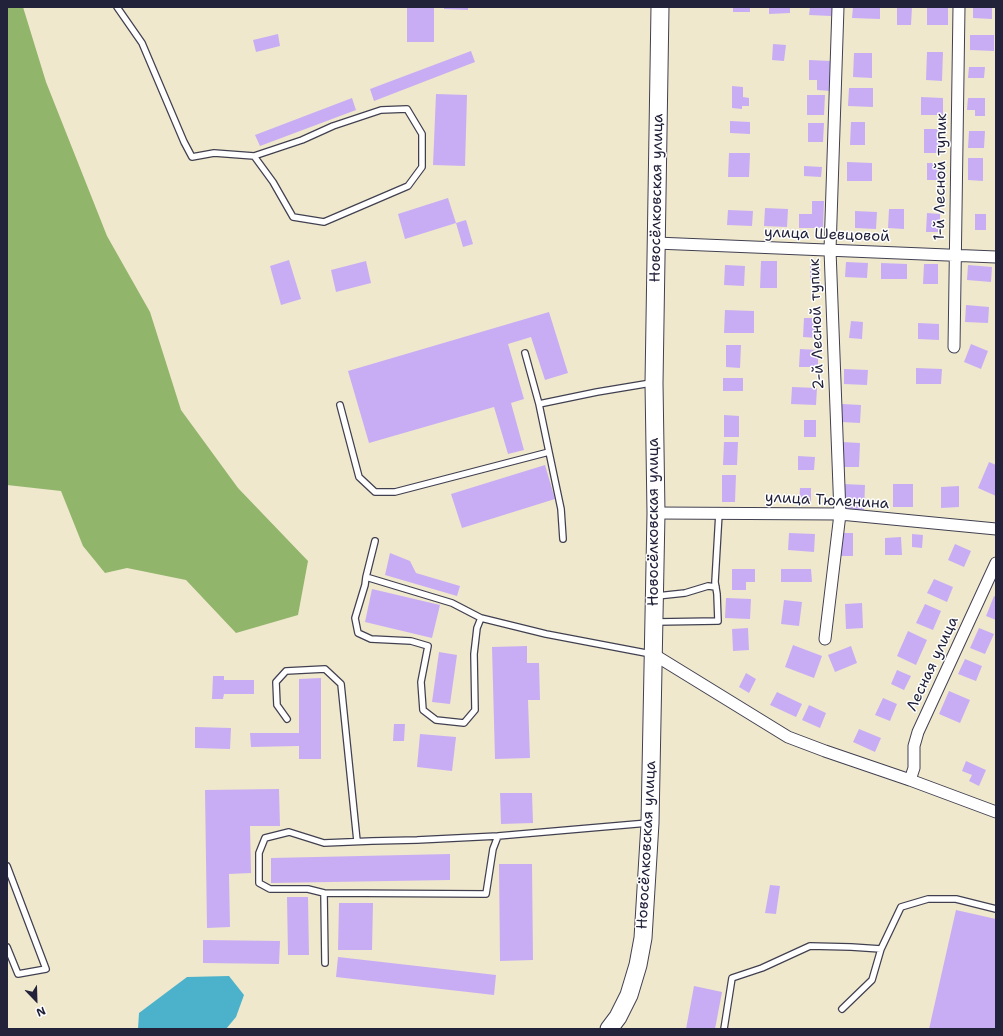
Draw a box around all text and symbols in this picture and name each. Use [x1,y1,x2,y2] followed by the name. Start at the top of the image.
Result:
[931,113,951,241] street label: 1-й Лесной тупик
[647,114,667,282] street label: Новосёлковская улица
[764,224,890,246] street label: улица Шевцовой
[806,258,828,390] street label: 2-й Лесной тупик
[645,438,663,606] street label: Новосёлковская улица
[765,489,889,513] street label: улица Тюленина
[903,614,963,714] street label: Лесная улица
[634,760,660,930] street label: Новосёлковская улица
[16,980,56,1020] north arrow
[34,1003,48,1020] text: N

